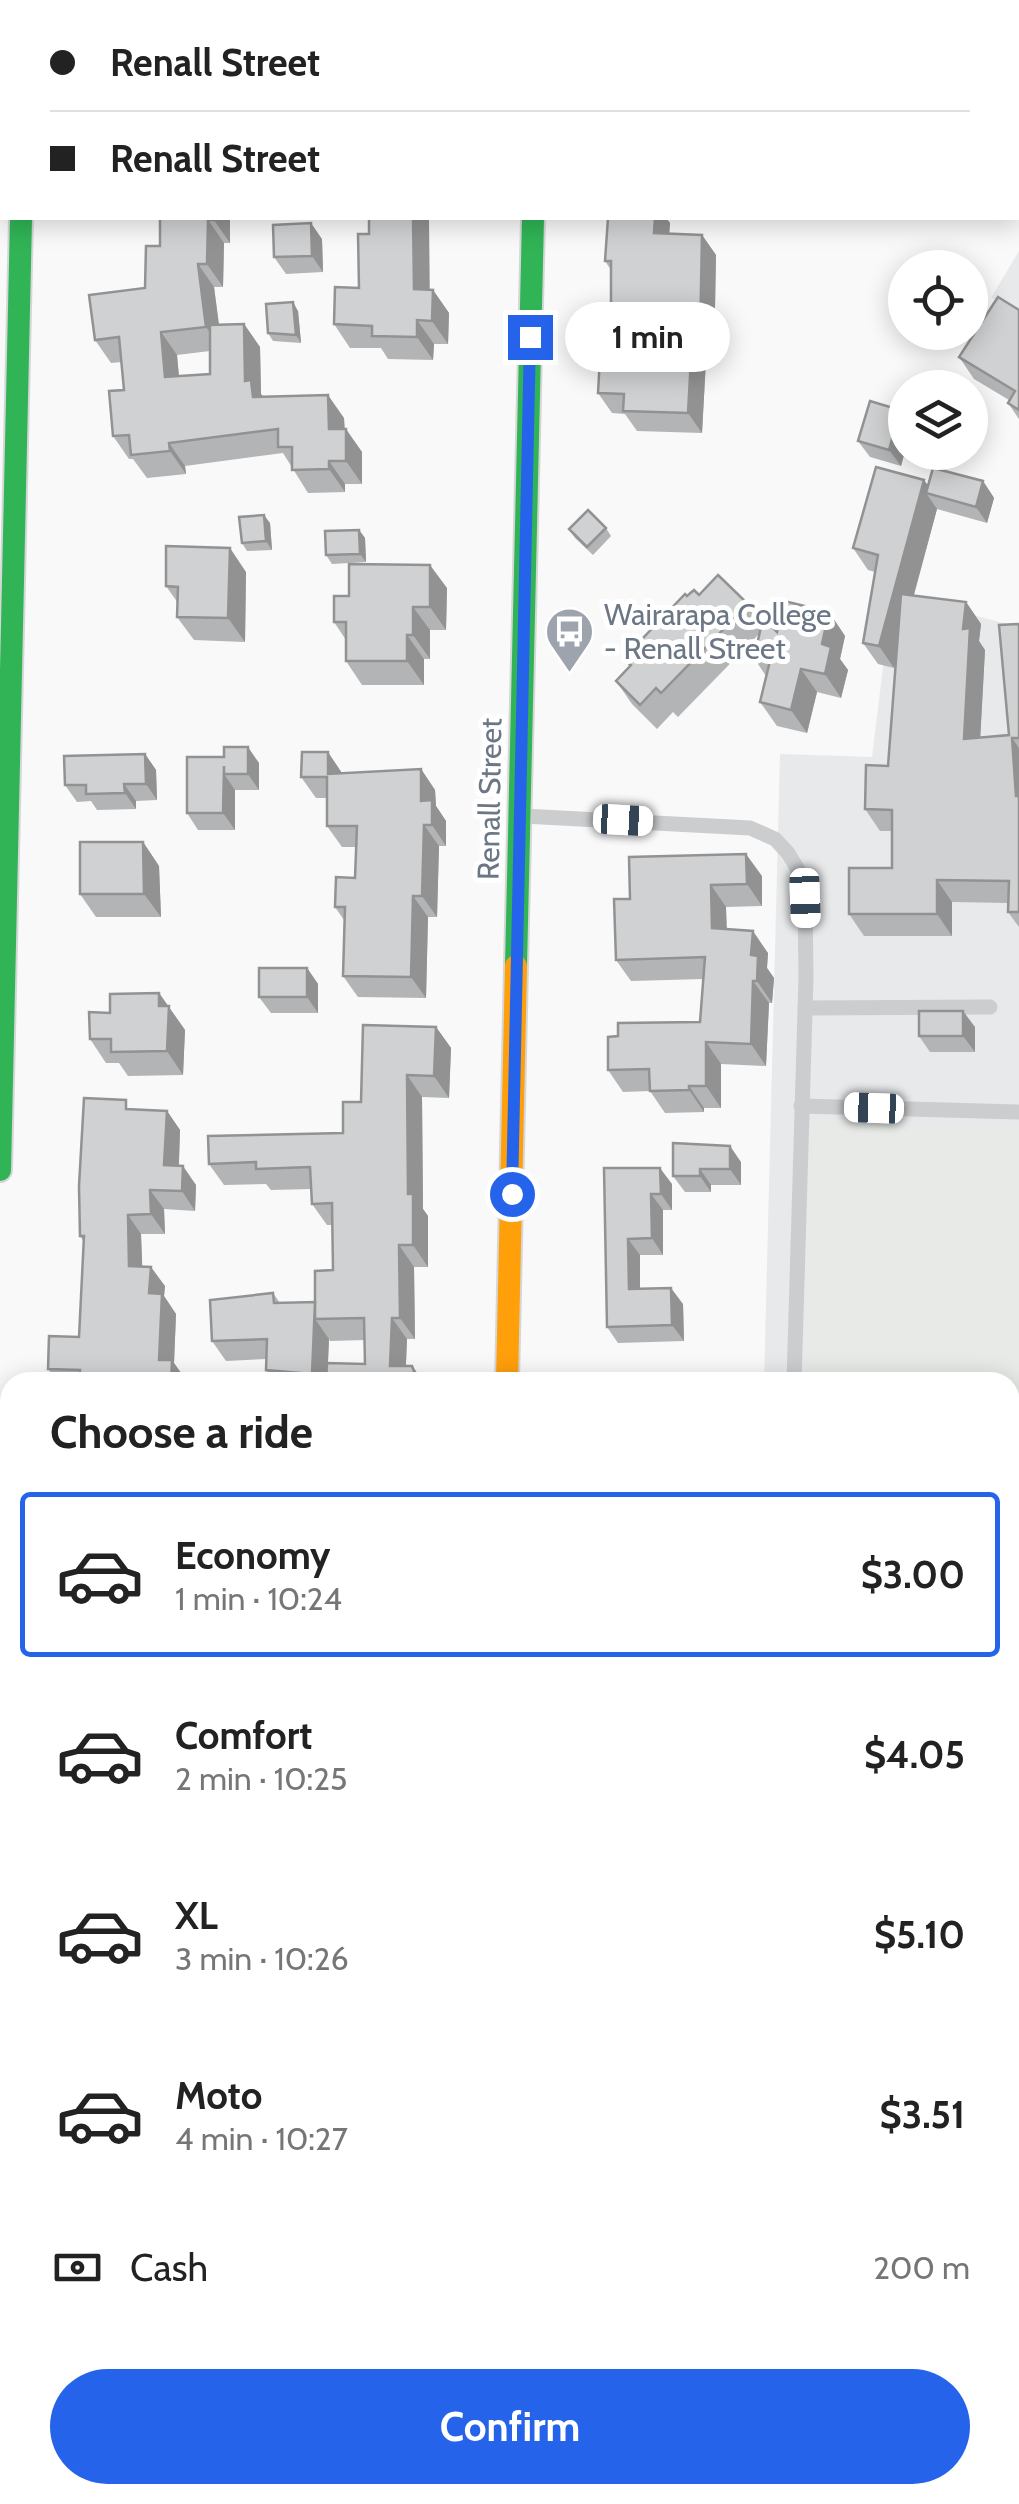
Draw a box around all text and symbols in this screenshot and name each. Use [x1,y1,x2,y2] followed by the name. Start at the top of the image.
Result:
[110,39,320,86] text: Renall Street
[110,135,320,182] text: Renall Street
[888,250,988,470] map controls
[888,250,988,350] button: locate
[565,302,730,372] callout: 1 min
[508,315,553,360] route end
[611,317,684,356] text: 1 min
[888,370,988,470] button: layers
[604,596,831,667] place label: Wairarapa College - Renall Street
[543,606,595,674] bus stop icon: Wairarapa College - Renall Street
[470,718,509,880] street label: Renall Street
[592,803,654,837] car
[789,867,821,929] car
[843,1092,905,1124] car
[490,1172,535,1217] route start
[50,1405,313,1459] text: Choose a ride
[55,1530,145,1620] icon: car
[175,1532,330,1579] text: Economy
[861,1551,965,1598] text: $3.00
[175,1579,342,1618] text: 1 min · 10:24
[55,1710,145,1800] icon: car
[175,1712,312,1759] text: Comfort
[864,1731,965,1778] text: $4.05
[175,1759,347,1798] text: 2 min · 10:25
[55,1890,145,1980] icon: car
[175,1892,218,1939] text: XL
[874,1911,965,1958] text: $5.10
[175,1939,349,1978] text: 3 min · 10:26
[55,2070,145,2160] icon: car
[175,2072,262,2119] text: Moto
[880,2091,965,2138] text: $3.51
[175,2119,348,2158] text: 4 min · 10:27
[50,2240,105,2295] icon: cash
[130,2244,208,2291] text: Cash
[873,2248,970,2287] text: 200 m
[50,2369,970,2484] button: Confirm

